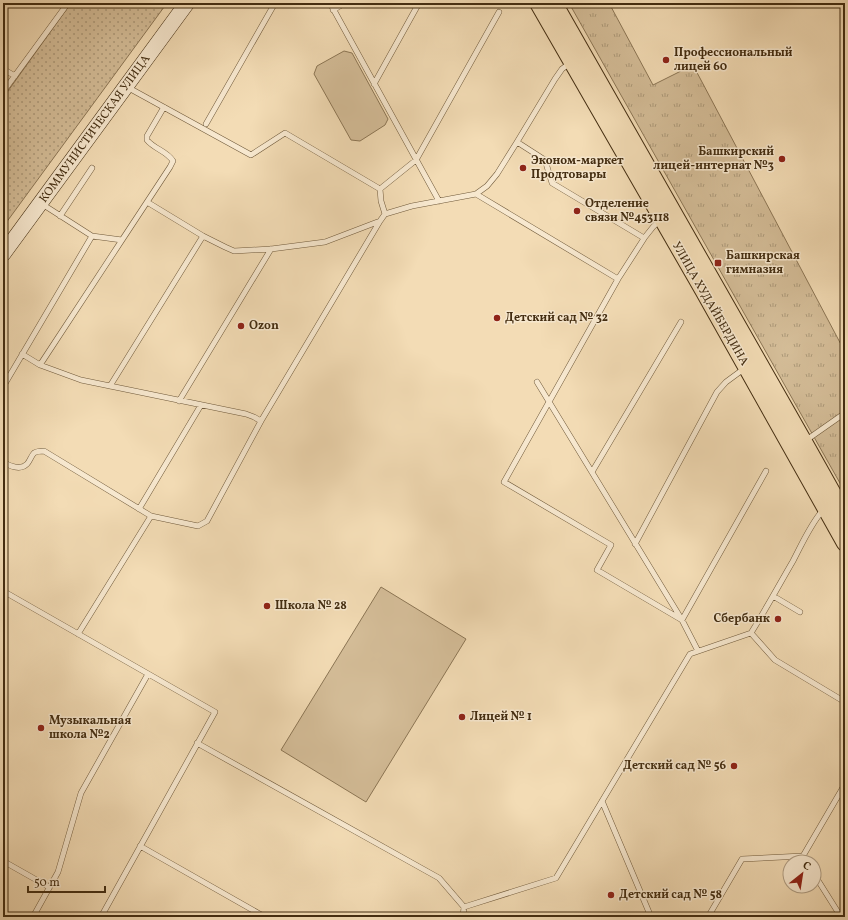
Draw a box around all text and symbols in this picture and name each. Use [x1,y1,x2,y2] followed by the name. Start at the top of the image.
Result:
[674,45,793,75] place label: Профессиональный лицей 60
[36,51,154,206] street label: КОММУНИСТИЧЕСКАЯ УЛИЦА
[661,55,671,65] marker: Профессиональный лицей 60
[653,144,774,174] place label: Башкирский лицей-интернат №3
[531,153,624,183] place label: Эконом-маркет Продтовары
[777,154,787,164] marker: Башкирский лицей-интернат №3
[518,163,528,173] marker: Эконом-маркет Продтовары
[585,196,669,226] place label: Отделение связи №453118
[572,206,582,216] marker: Отделение связи №453118
[668,239,753,369] street label: УЛИЦА ХУДАЙБЕРДИНА
[726,248,800,278] place label: Башкирская гимназия
[713,258,723,268] marker: Башкирская гимназия
[505,310,608,326] place label: Детский сад № 32
[492,313,502,323] marker: Детский сад № 32
[249,318,279,334] place label: Ozon
[236,321,246,331] marker: Ozon
[275,598,347,614] place label: Школа № 28
[262,601,272,611] marker: Школа № 28
[713,611,770,627] place label: Сбербанк
[773,614,783,624] marker: Сбербанк
[470,709,532,725] place label: Лицей № 1
[457,712,467,722] marker: Лицей № 1
[49,713,131,743] place label: Музыкальная школа №2
[36,723,46,733] marker: Музыкальная школа №2
[623,758,726,774] place label: Детский сад № 56
[729,761,739,771] marker: Детский сад № 56
[782,854,822,894] north arrow
[799,858,813,875] text: С
[28,868,105,894] scale bar
[34,875,60,891] text: 50 m
[619,887,722,903] place label: Детский сад № 58
[606,890,616,900] marker: Детский сад № 58

